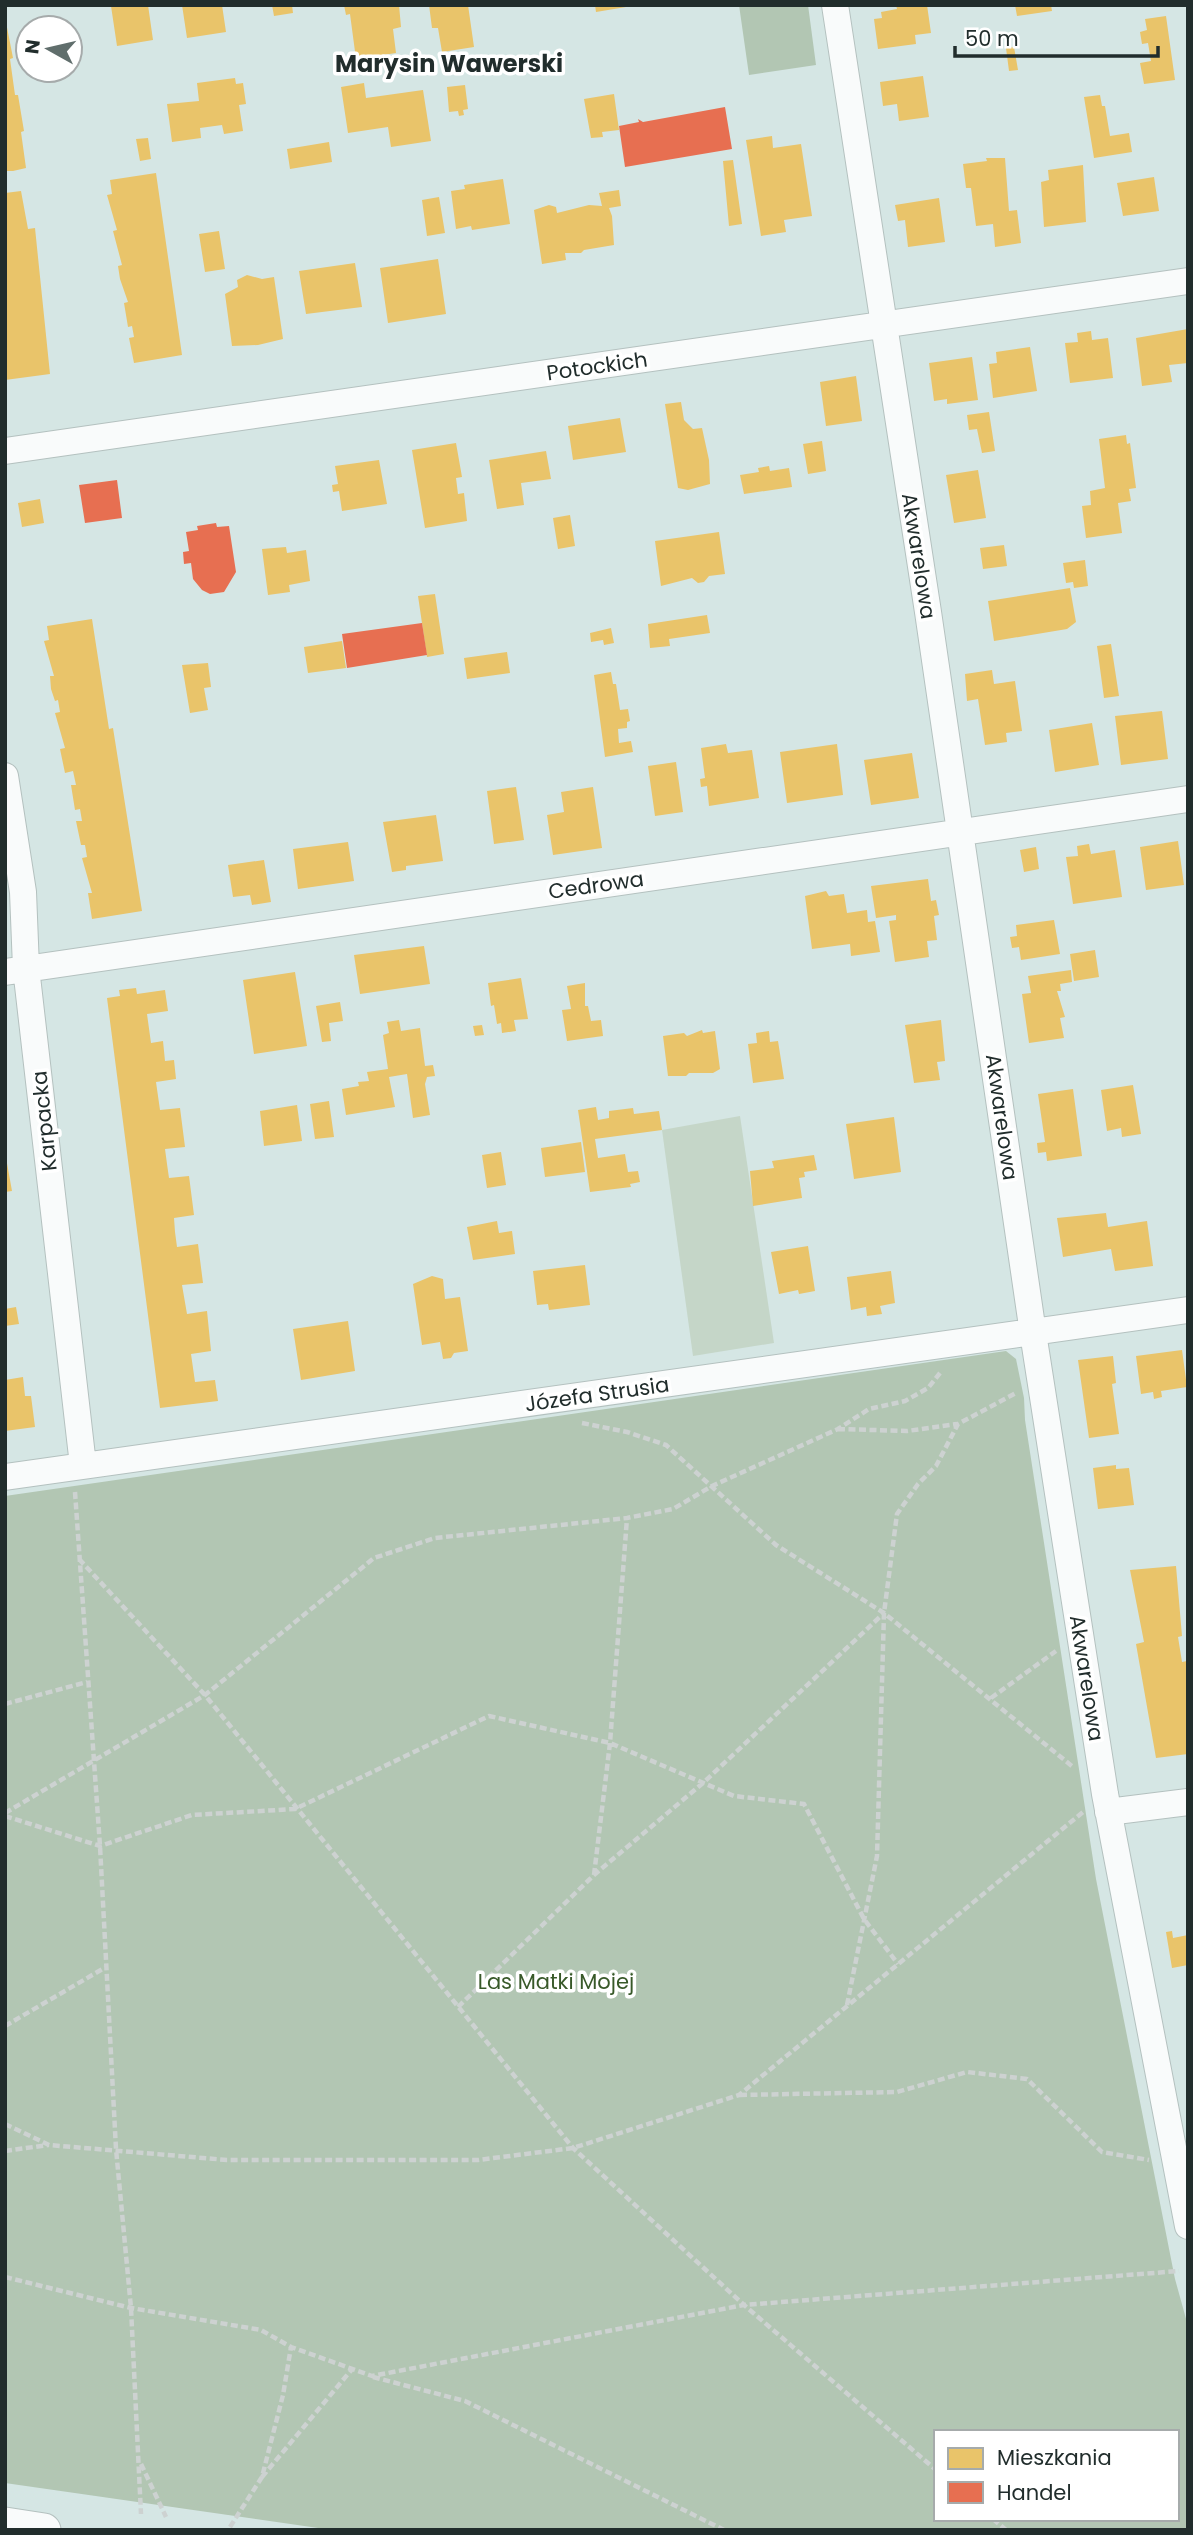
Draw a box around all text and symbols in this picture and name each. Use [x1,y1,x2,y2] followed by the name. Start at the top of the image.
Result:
[14,14,84,84] north arrow
[955,14,1158,58] scale bar
[965,24,1019,53] text: 50 m
[18,38,47,56] text: N
[335,47,563,80] district label: Marysin Wawerski
[545,345,649,387] street label: Potockich
[895,491,943,621] street label: Akwarelowa
[546,864,646,906] street label: Cedrowa
[979,1052,1025,1182] street label: Akwarelowa
[24,1069,64,1173] street label: Karpacka
[523,1370,671,1418] street label: Józefa Strusia
[1063,1613,1111,1743] street label: Akwarelowa
[478,1967,634,1996] park label: Las Matki Mojej
[934,2430,1179,2521] legend
[997,2443,1112,2472] text: Mieszkania
[997,2478,1072,2507] text: Handel

